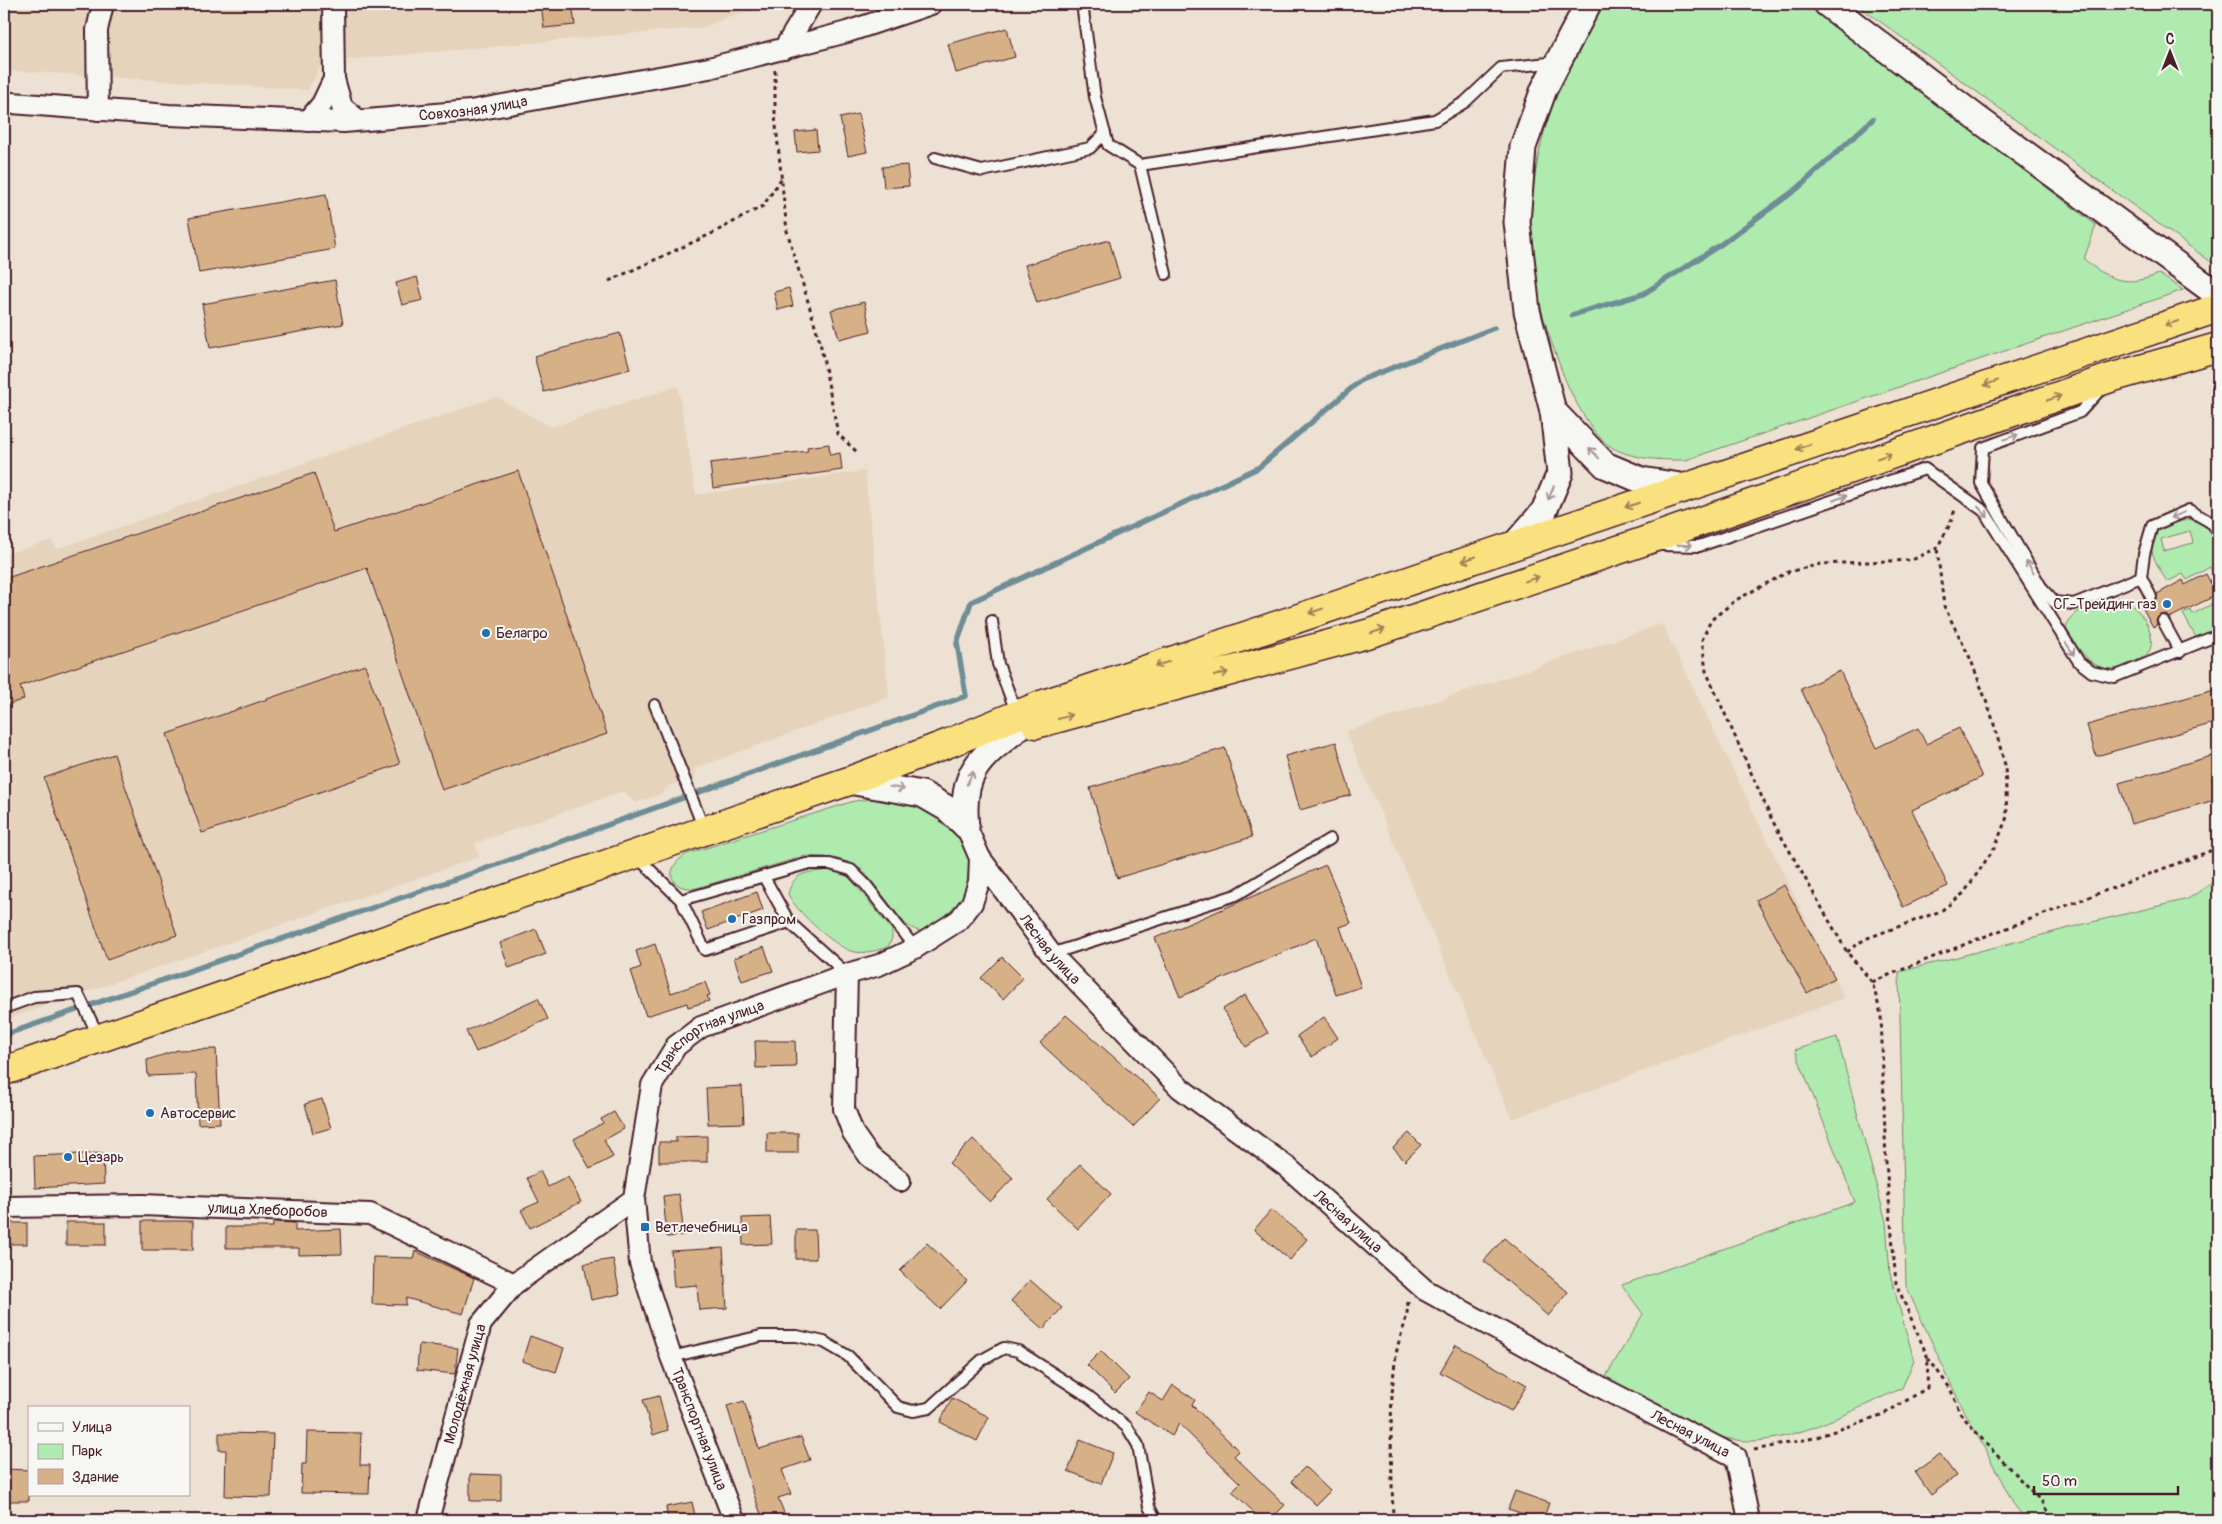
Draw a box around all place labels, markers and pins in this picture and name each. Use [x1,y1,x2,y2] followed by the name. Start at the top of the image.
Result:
[2053,595,2157,614] place label: СГ-Трейдинг газ
[2161,598,2173,610] marker: СГ-Трейдинг газ
[496,624,548,643] place label: Белагро
[480,627,492,639] marker: Белагро
[742,910,796,929] place label: Газпром
[726,913,738,925] marker: Газпром
[160,1104,237,1123] place label: Автосервис
[144,1107,156,1119] marker: Автосервис
[78,1148,124,1167] place label: Цезарь
[62,1151,74,1163] marker: Цезарь
[655,1218,748,1237] place label: Ветлечебница
[639,1221,651,1233] marker: Ветлечебница

